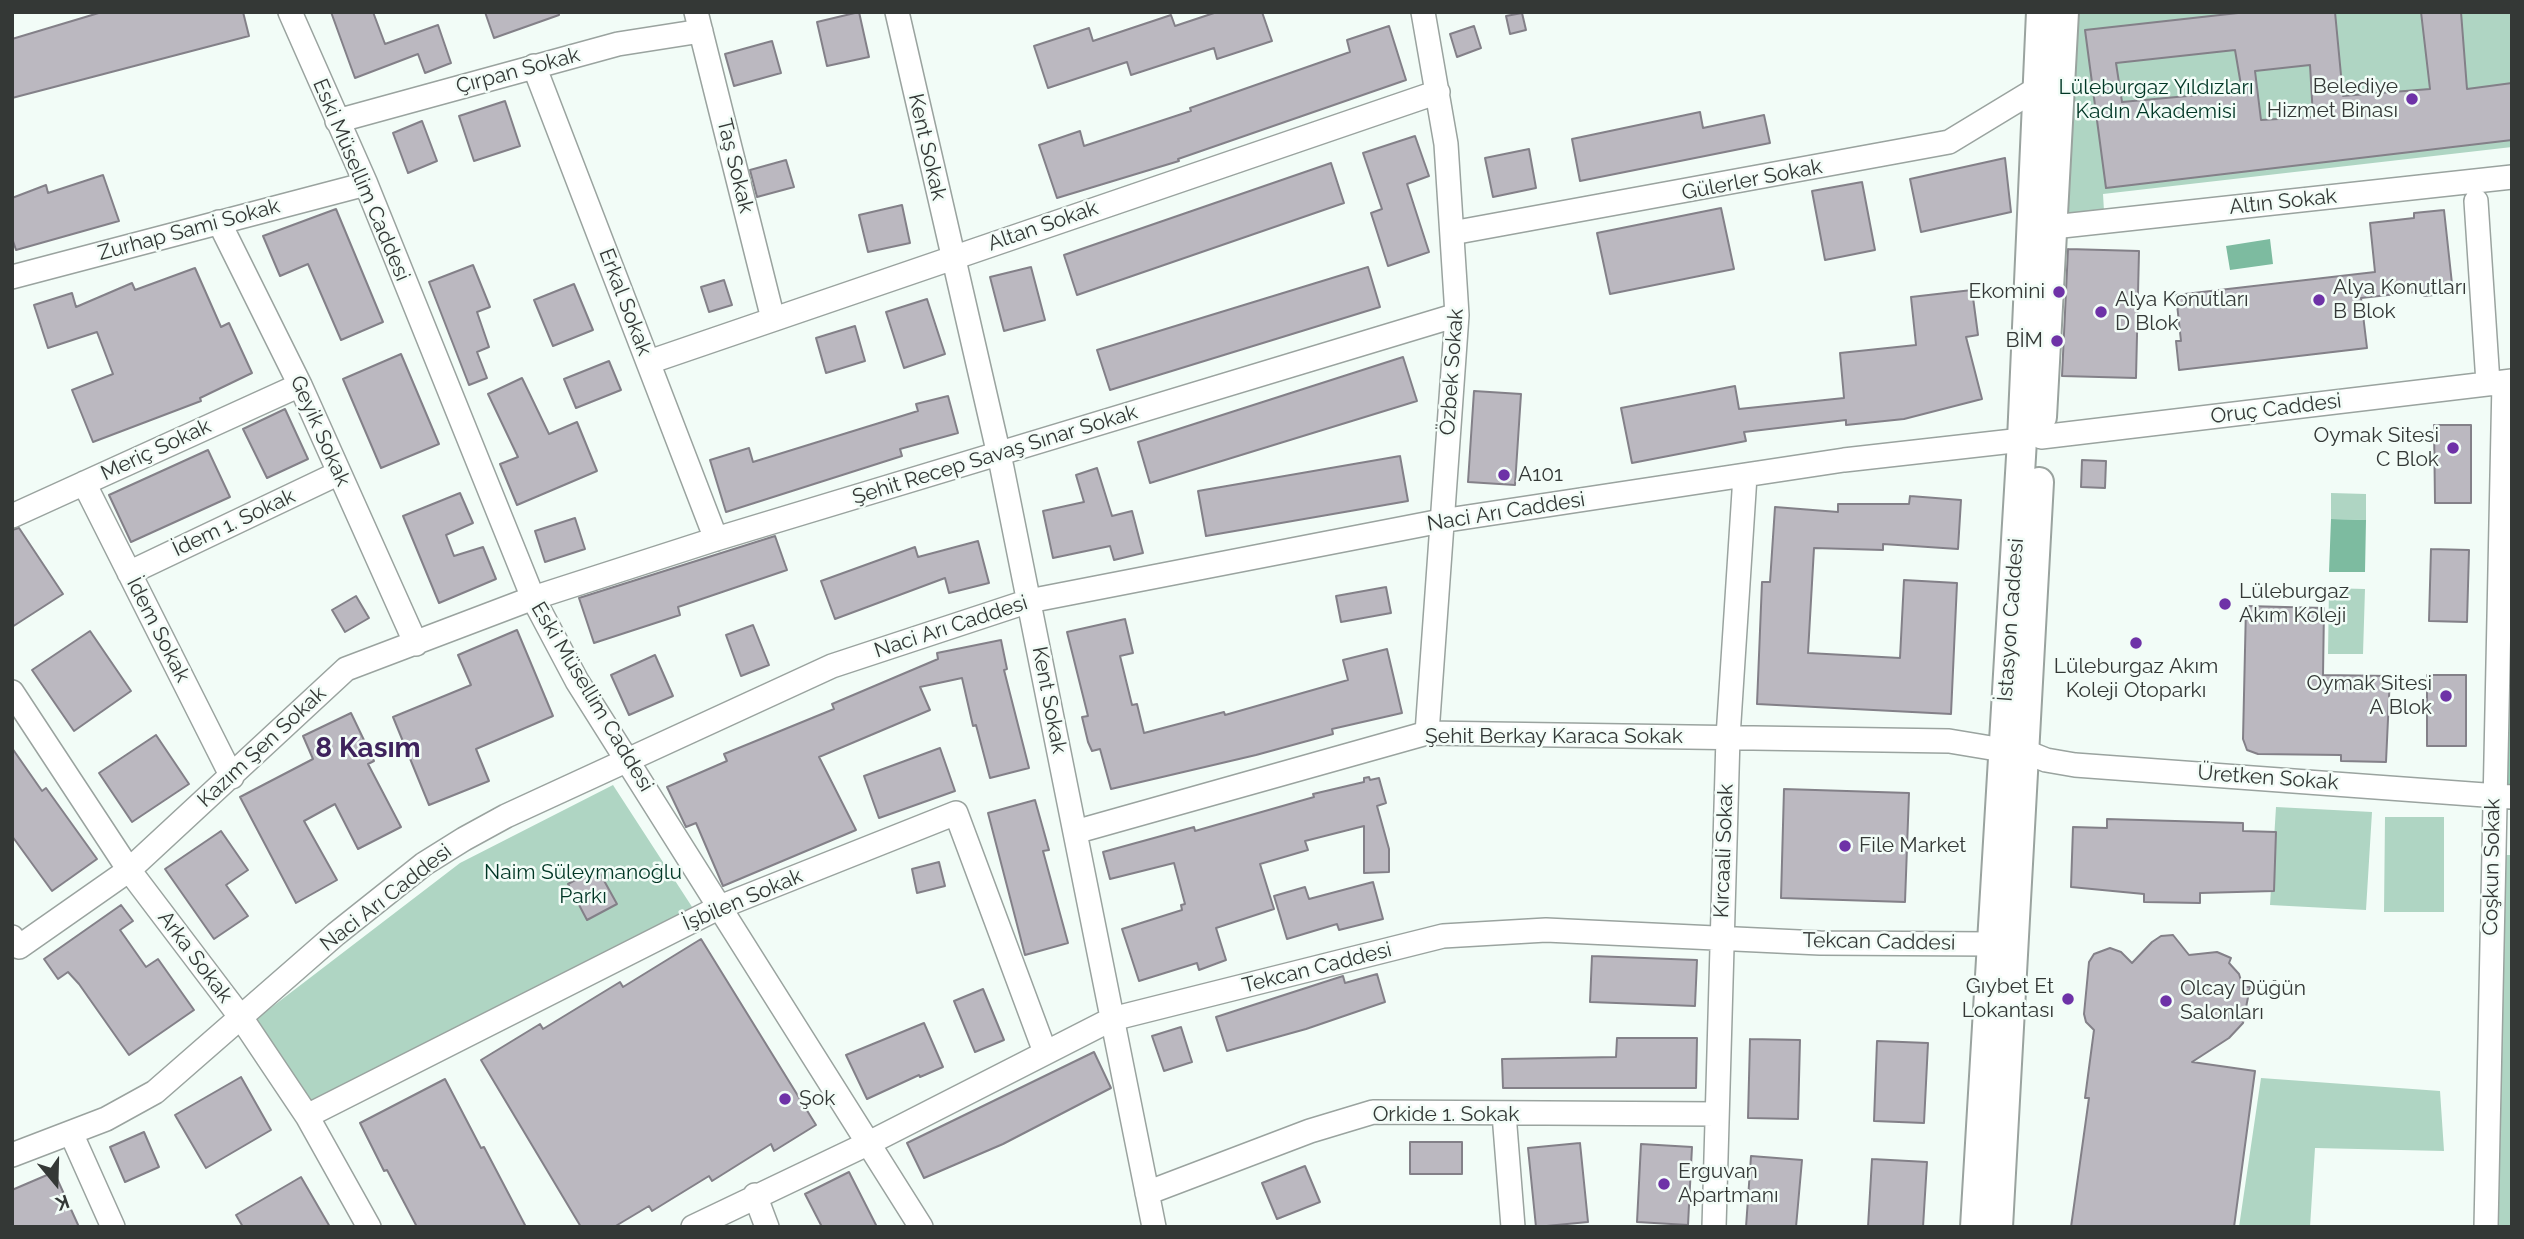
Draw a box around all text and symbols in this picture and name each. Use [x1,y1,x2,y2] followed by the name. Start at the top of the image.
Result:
[453,42,583,100] street label: Çırpan Sokak
[2267,74,2398,124] place label: Belediye Hizmet Binası
[307,75,415,285] street label: Eski Müsellim Caddesi
[2059,75,2253,125] park label: Lüleburgaz Yıldızları Kadın Akademisi
[903,91,951,203] street label: Kent Sokak
[2404,91,2420,107] marker: Belediye Hizmet Binası
[711,116,759,216] street label: Taş Sokak
[1680,154,1824,206] street label: Gülerler Sokak
[2228,184,2338,220] street label: Altın Sokak
[95,194,283,266] street label: Zurhap Sami Sokak
[985,195,1101,257] street label: Altan Sokak
[593,245,657,359] street label: Erkal Sokak
[2333,275,2467,325] place label: Alya Konutları B Blok
[1968,279,2045,305] place label: Ekomini
[2051,284,2067,300] marker: Ekomini
[2115,287,2249,337] place label: Alya Konutları D Blok
[2311,292,2327,308] marker: Alya Konutları B Blok
[2093,304,2109,320] marker: Alya Konutları D Blok
[1435,308,1469,436] street label: Özbek Sokak
[2005,328,2043,354] place label: BİM
[2049,333,2065,349] marker: BİM
[284,372,356,490] street label: Geyik Sokak
[2209,388,2343,430] street label: Oruç Caddesi
[850,400,1140,510] street label: Şehit Recep Savaş Sınar Sokak
[97,414,215,486] street label: Meriç Sokak
[2313,423,2439,473] place label: Oymak Sitesi C Blok
[2445,440,2461,456] marker: Oymak Sitesi C Blok
[1518,462,1563,488] place label: A101
[1496,467,1512,483] marker: A101
[169,484,299,562] street label: İdem 1. Sokak
[1425,487,1587,537] street label: Naci Arı Caddesi
[1993,537,2029,703] street label: İstasyon Caddesi
[121,573,195,687] street label: İdem Sokak
[2239,579,2349,629] place label: Lüleburgaz Akım Koleji
[871,590,1031,664] street label: Naci Arı Caddesi
[2217,596,2233,612] marker: Lüleburgaz Akım Koleji
[525,598,659,796] street label: Eski Müsellim Caddesi
[2128,635,2144,651] marker: Lüleburgaz Akım Koleji Otoparkı
[1026,644,1072,756] street label: Kent Sokak
[2054,654,2218,704] place label: Lüleburgaz Akım Koleji Otoparkı
[2306,671,2432,721] place label: Oymak Sitesi A Blok
[193,681,331,813] street label: Kazım Şen Sokak
[2438,688,2454,704] marker: Oymak Sitesi A Blok
[1425,724,1683,750] street label: Şehit Berkay Karaca Sokak
[315,732,421,766] district label: 8 Kasım
[2197,760,2339,796] street label: Üretken Sokak
[1709,784,1739,918] street label: Kırcaali Sokak
[2478,798,2506,936] street label: Coşkun Sokak
[1859,833,1966,859] place label: File Market
[1837,838,1853,854] marker: File Market
[315,839,457,957] street label: Naci Arı Caddesi
[484,860,682,910] park label: Naim Süleymanoğlu Parkı
[679,864,807,936] street label: İşbilen Sokak
[152,906,238,1008] street label: Arka Sokak
[1802,928,1956,956] street label: Tekcan Caddesi
[1240,937,1394,999] street label: Tekcan Caddesi
[1962,974,2054,1024] place label: Gıybet Et Lokantası
[2180,976,2306,1026] place label: Olcay Düğün Salonları
[2060,991,2076,1007] marker: Gıybet Et Lokantası
[2158,993,2174,1009] marker: Olcay Düğün Salonları
[799,1086,835,1112] place label: Şok
[777,1091,793,1107] marker: Şok
[1373,1102,1519,1128] street label: Orkide 1. Sokak
[21,1148,91,1218] north arrow
[1678,1159,1779,1209] place label: Erguvan Apartmanı
[1656,1176,1672,1192] marker: Erguvan Apartmanı
[53,1190,72,1215] text: K

